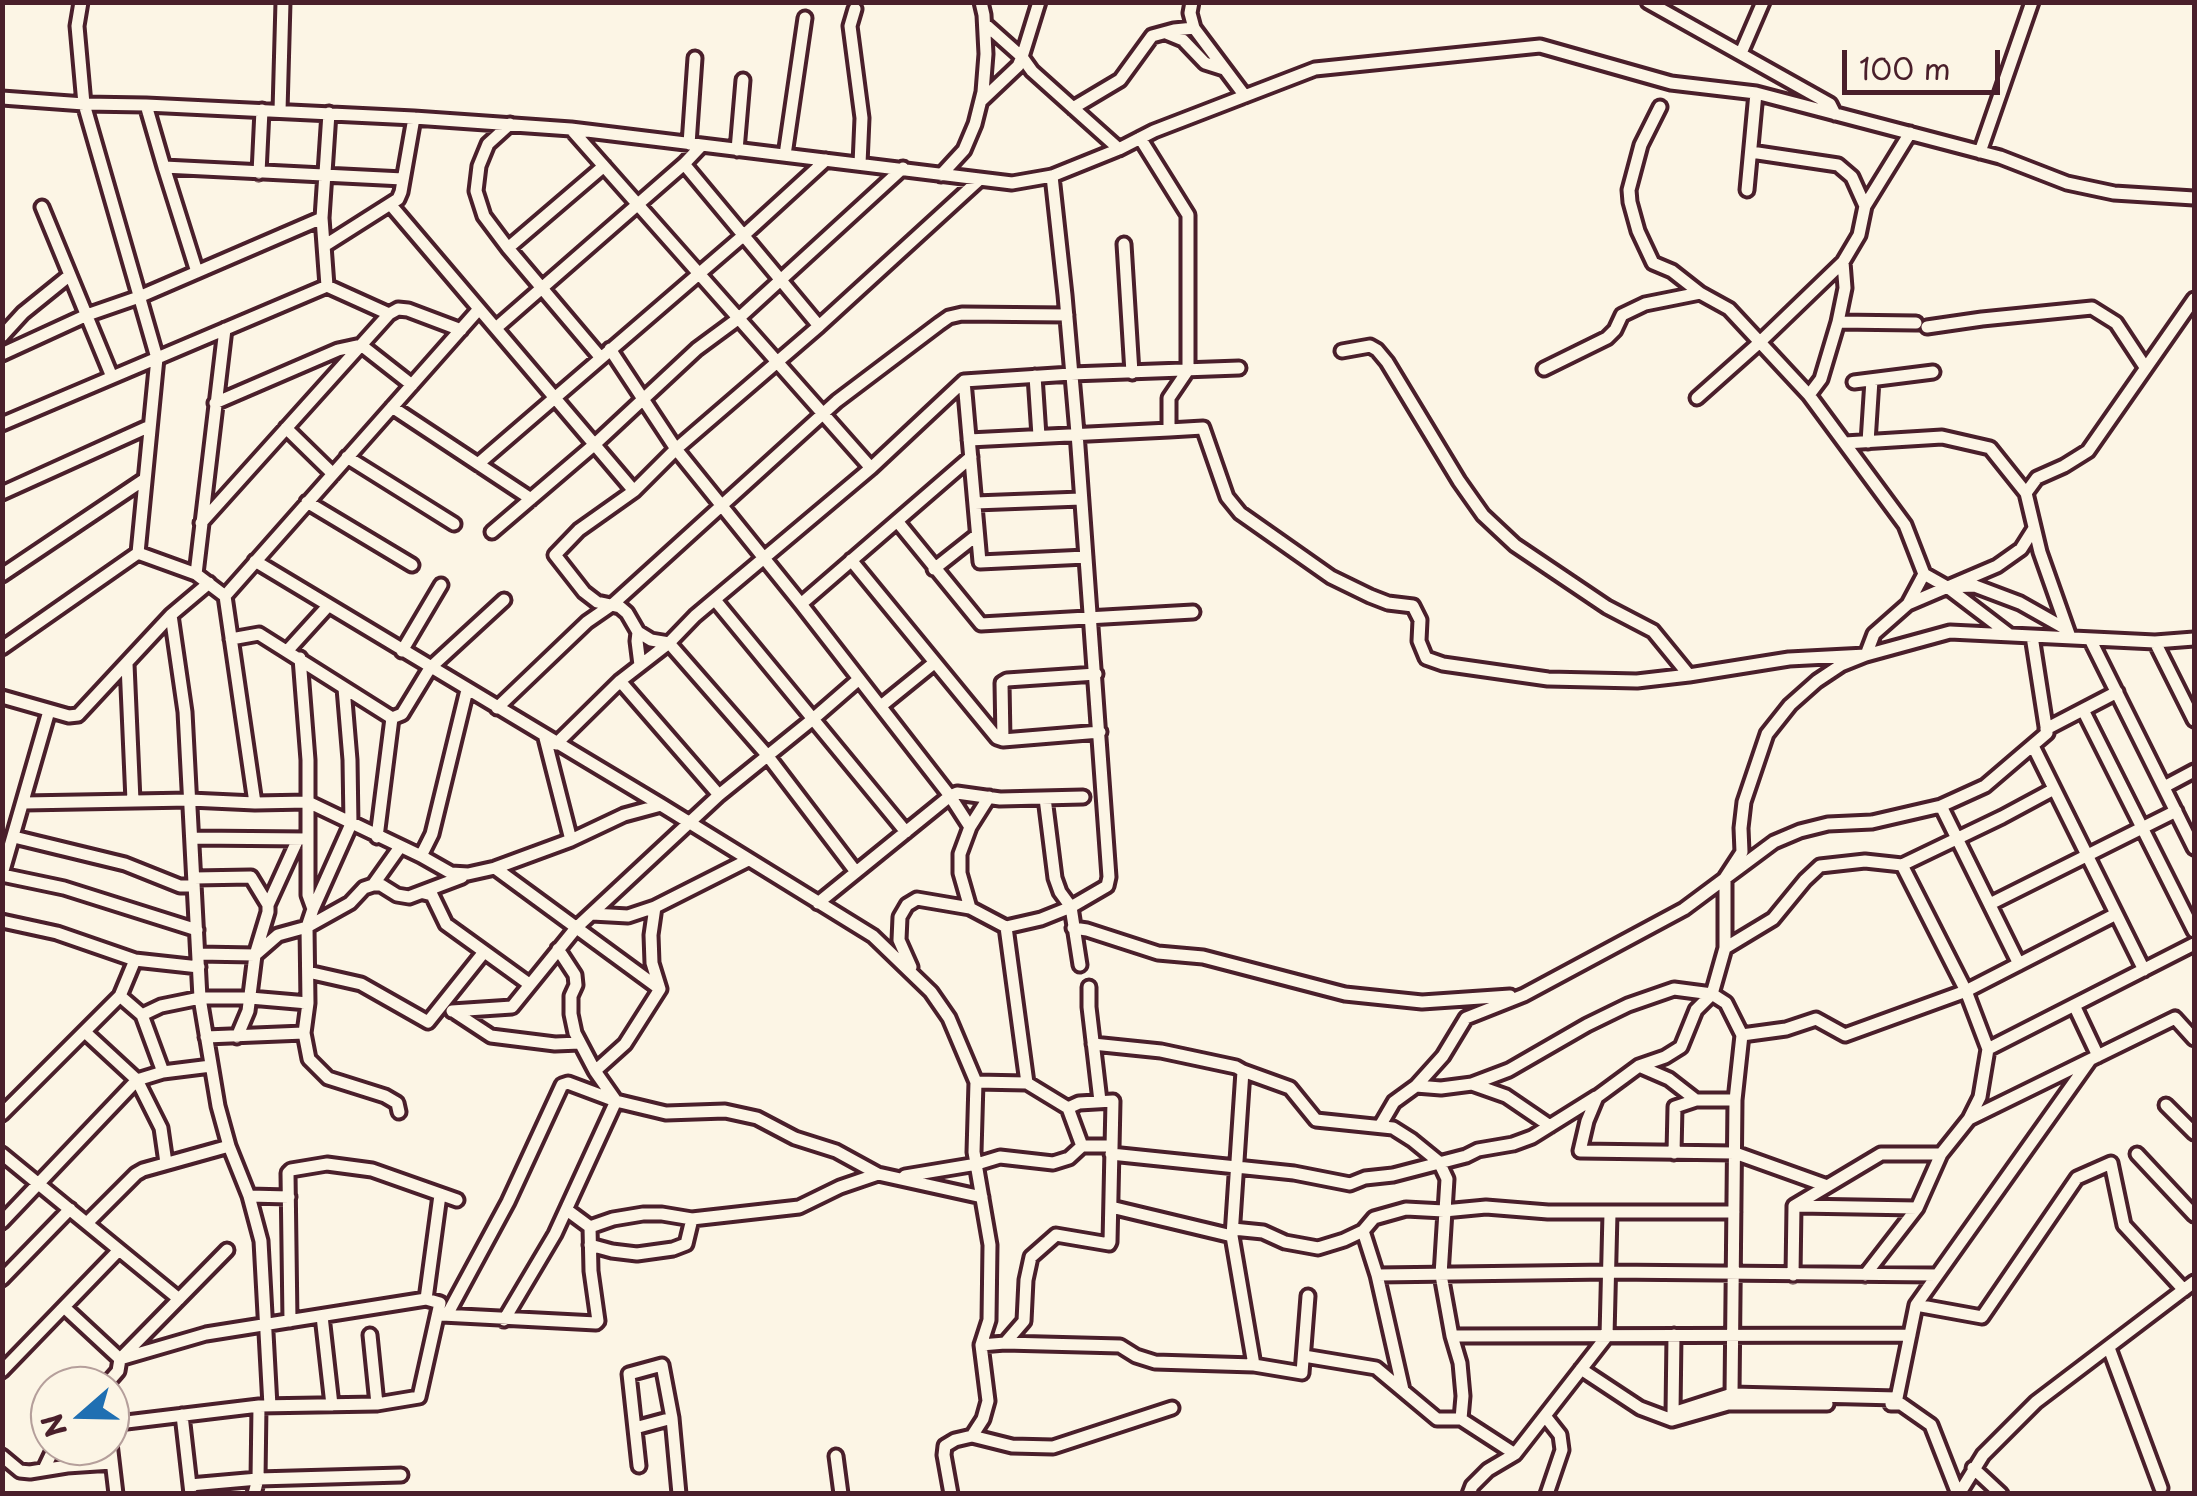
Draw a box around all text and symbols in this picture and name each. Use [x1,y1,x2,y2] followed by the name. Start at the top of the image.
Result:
[1847,30,2004,92] scale bar
[1859,45,1951,90] text: 100 m
[30,1366,130,1466] north arrow
[29,1408,77,1444] text: N

